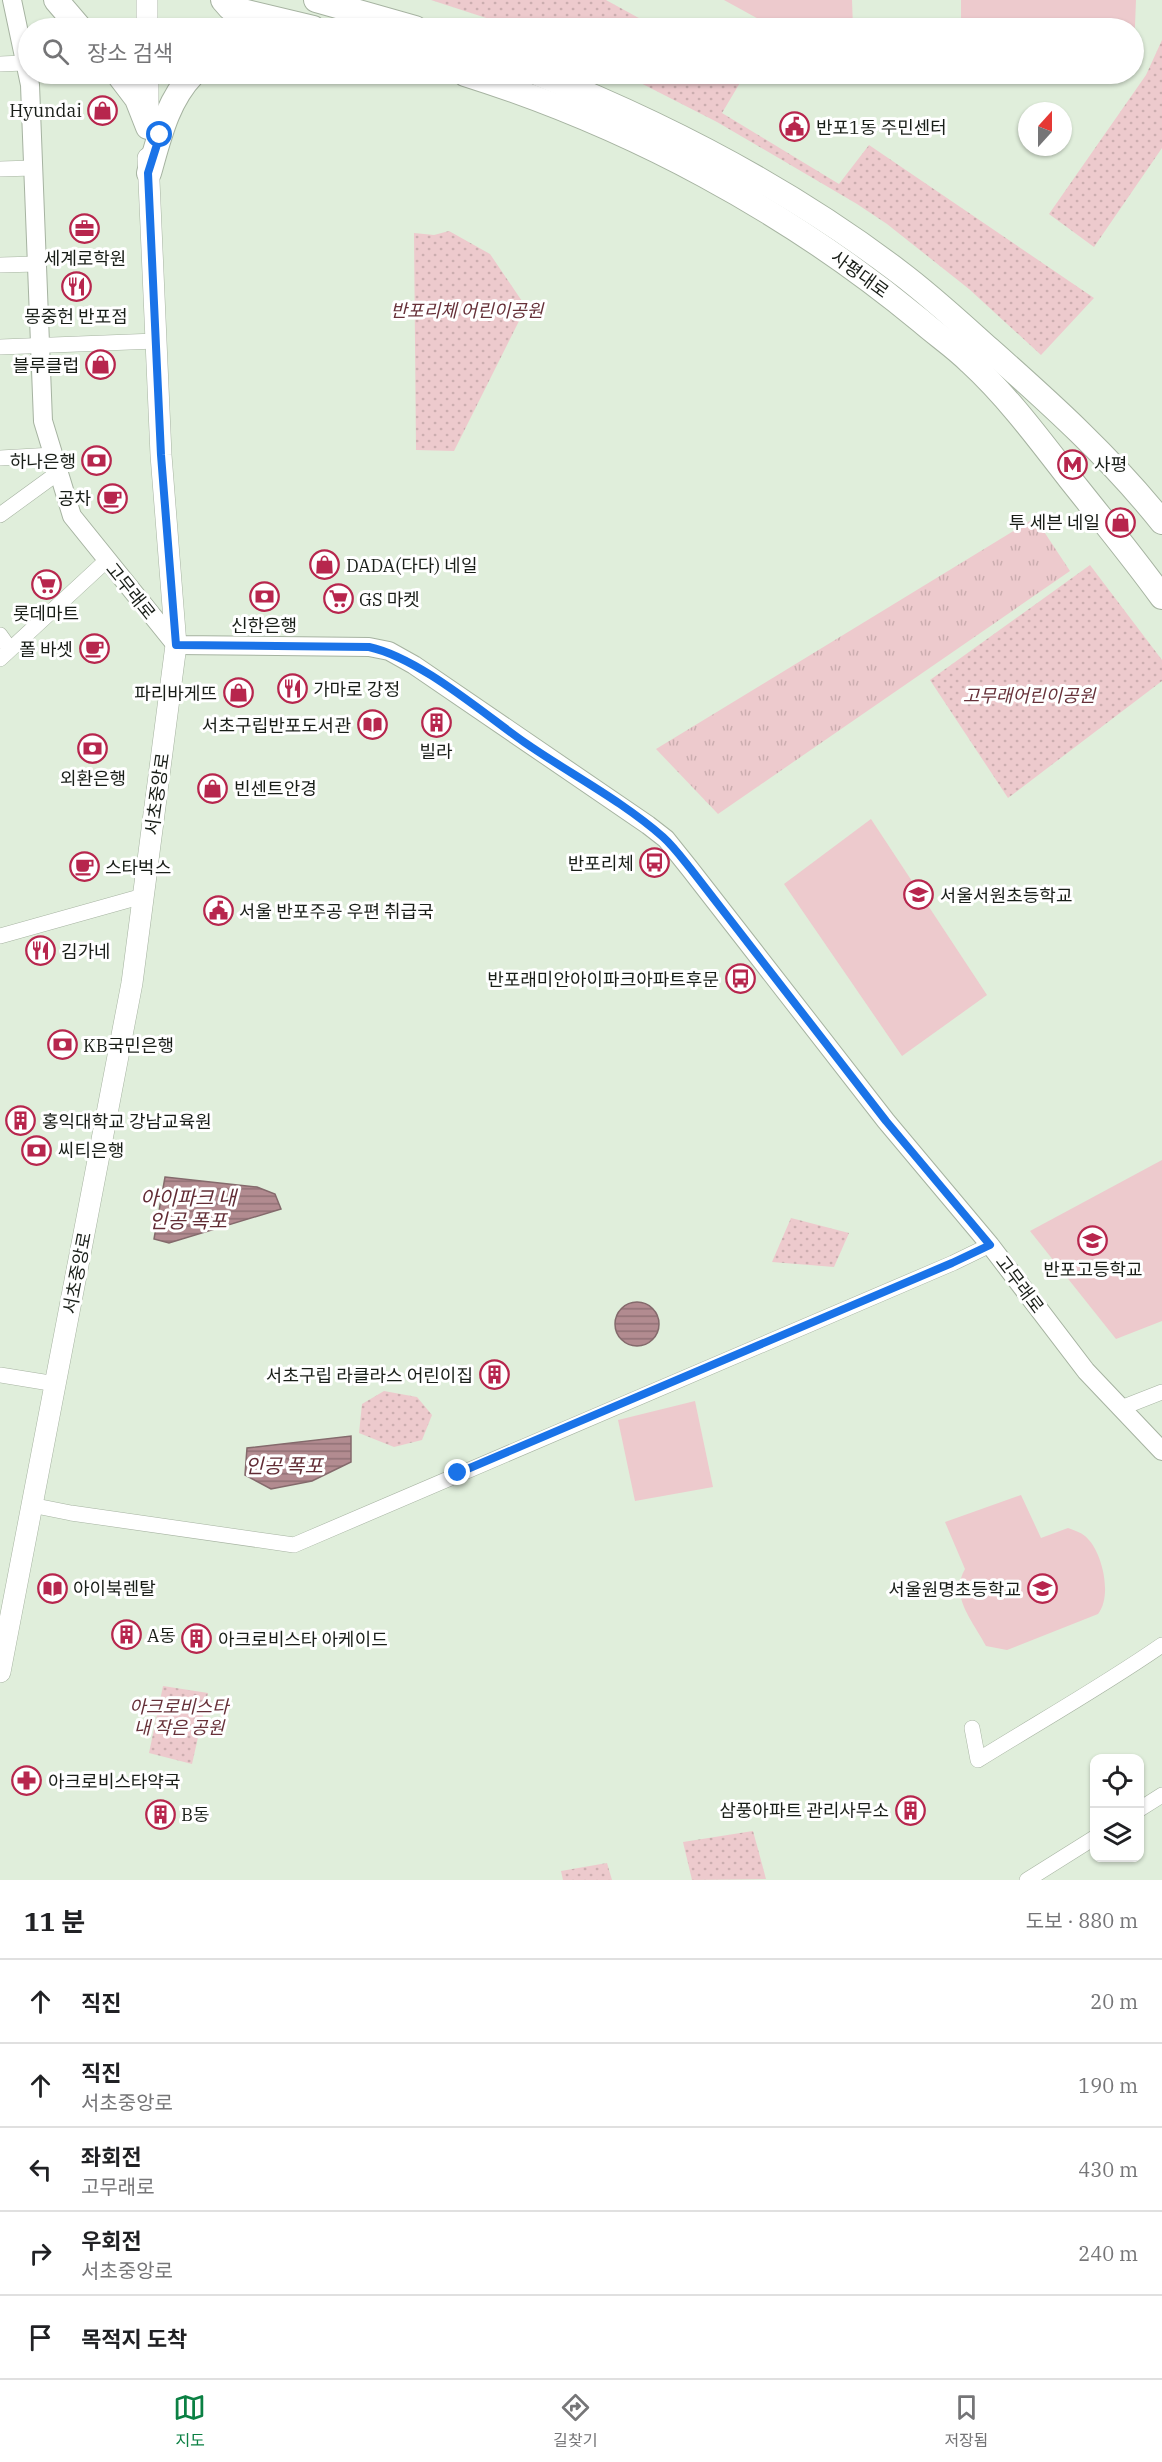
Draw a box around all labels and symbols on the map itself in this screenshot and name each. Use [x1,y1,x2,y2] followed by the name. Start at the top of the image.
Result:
[87,94,119,126] shop icon: Hyundai
[9,99,82,122] place label: Hyundai
[1018,102,1072,156] north arrow
[779,111,811,143] public building icon: 반포1동 주민센터
[816,116,947,139] place label: 반포1동 주민센터
[146,121,172,147] route start
[69,213,101,245] office icon: 세계로학원
[826,245,894,303] street label: 사평대로
[44,247,126,270] place label: 세계로학원
[60,271,92,303] restaurant icon: 몽중헌 반포점
[391,299,545,322] park label: 반포리체 어린이공원
[24,305,128,328] place label: 몽중헌 반포점
[84,349,116,381] shop icon: 블루클럽
[13,354,79,377] place label: 블루클럽
[81,445,113,477] bank icon: 하나은행
[1057,448,1089,480] metro station icon: 사평
[10,450,76,473] place label: 하나은행
[1094,453,1127,476] place label: 사평
[96,482,128,514] cafe icon: 공차
[58,487,91,510] place label: 공차
[1105,506,1137,538] shop icon: 투 세븐 네일
[1009,511,1100,534] place label: 투 세븐 네일
[309,549,341,581] shop icon: DADA(다다) 네일
[346,554,477,577] place label: DADA(다다) 네일
[101,558,161,624] street label: 고무래로
[30,568,62,600] supermarket icon: 롯데마트
[248,580,280,612] bank icon: 신한은행
[322,583,354,615] supermarket icon: GS 마켓
[359,588,420,611] place label: GS 마켓
[13,602,79,625] place label: 롯데마트
[231,614,297,637] place label: 신한은행
[78,633,110,665] cafe icon: 폴 바셋
[19,638,73,661] place label: 폴 바셋
[276,673,308,705] restaurant icon: 가마로 강정
[222,677,254,709] shop icon: 파리바게뜨
[313,678,400,701] place label: 가마로 강정
[134,682,217,705] place label: 파리바게뜨
[963,684,1097,707] park label: 고무래어린이공원
[420,706,452,738] building icon: 빌라
[356,709,388,741] library icon: 서초구립반포도서관
[202,714,351,737] place label: 서초구립반포도서관
[77,733,109,765] bank icon: 외환은행
[419,740,453,763] place label: 빌라
[140,751,174,837] street label: 서초중앙로
[60,767,126,790] place label: 외환은행
[197,772,229,804] shop icon: 빈센트안경
[234,777,317,800] place label: 빈센트안경
[639,847,671,879] bus stop icon: 반포리체
[68,851,100,883] cafe icon: 스타벅스
[568,852,634,875] place label: 반포리체
[105,856,171,879] place label: 스타벅스
[903,879,935,911] school or university icon: 서울서원초등학교
[940,884,1072,907] place label: 서울서원초등학교
[202,895,234,927] public building icon: 서울 반포주공 우편 취급국
[239,900,434,923] place label: 서울 반포주공 우편 취급국
[24,935,56,967] restaurant icon: 김가네
[61,940,111,963] place label: 김가네
[724,963,756,995] bus stop icon: 반포래미안아이파크아파트후문
[487,968,719,991] place label: 반포래미안아이파크아파트후문
[46,1029,78,1061] bank icon: KB국민은행
[83,1034,174,1057] place label: KB국민은행
[5,1105,37,1137] building icon: 홍익대학교 강남교육원
[42,1110,212,1133] place label: 홍익대학교 강남교육원
[21,1134,53,1166] bank icon: 씨티은행
[58,1139,124,1162] place label: 씨티은행
[140,1184,239,1234] water label: 아이파크 내 인공 폭포
[1077,1224,1109,1256] school or university icon: 반포고등학교
[58,1230,96,1316] street label: 서초중앙로
[991,1251,1049,1317] street label: 고무래로
[1043,1258,1143,1281] place label: 반포고등학교
[478,1359,510,1391] building icon: 서초구립 라클라스 어린이집
[266,1364,473,1387] place label: 서초구립 라클라스 어린이집
[245,1452,325,1479] water label: 인공 폭포
[444,1459,470,1485] route end
[36,1572,68,1604] library icon: 아이북렌탈
[1026,1573,1058,1605] school or university icon: 서울원명초등학교
[73,1577,156,1600] place label: 아이북렌탈
[889,1578,1021,1601] place label: 서울원명초등학교
[110,1619,142,1651] building icon: A동
[181,1623,213,1655] building icon: 아크로비스타 아케이드
[147,1624,176,1647] place label: A동
[218,1628,388,1651] place label: 아크로비스타 아케이드
[129,1695,231,1739] park label: 아크로비스타 내 작은 공원
[11,1765,43,1797] pharmacy icon: 아크로비스타약국
[48,1770,180,1793] place label: 아크로비스타약국
[894,1794,926,1826] building icon: 삼풍아파트 관리사무소
[144,1798,176,1830] building icon: B동
[719,1799,889,1822] place label: 삼풍아파트 관리사무소
[181,1803,210,1826] place label: B동

